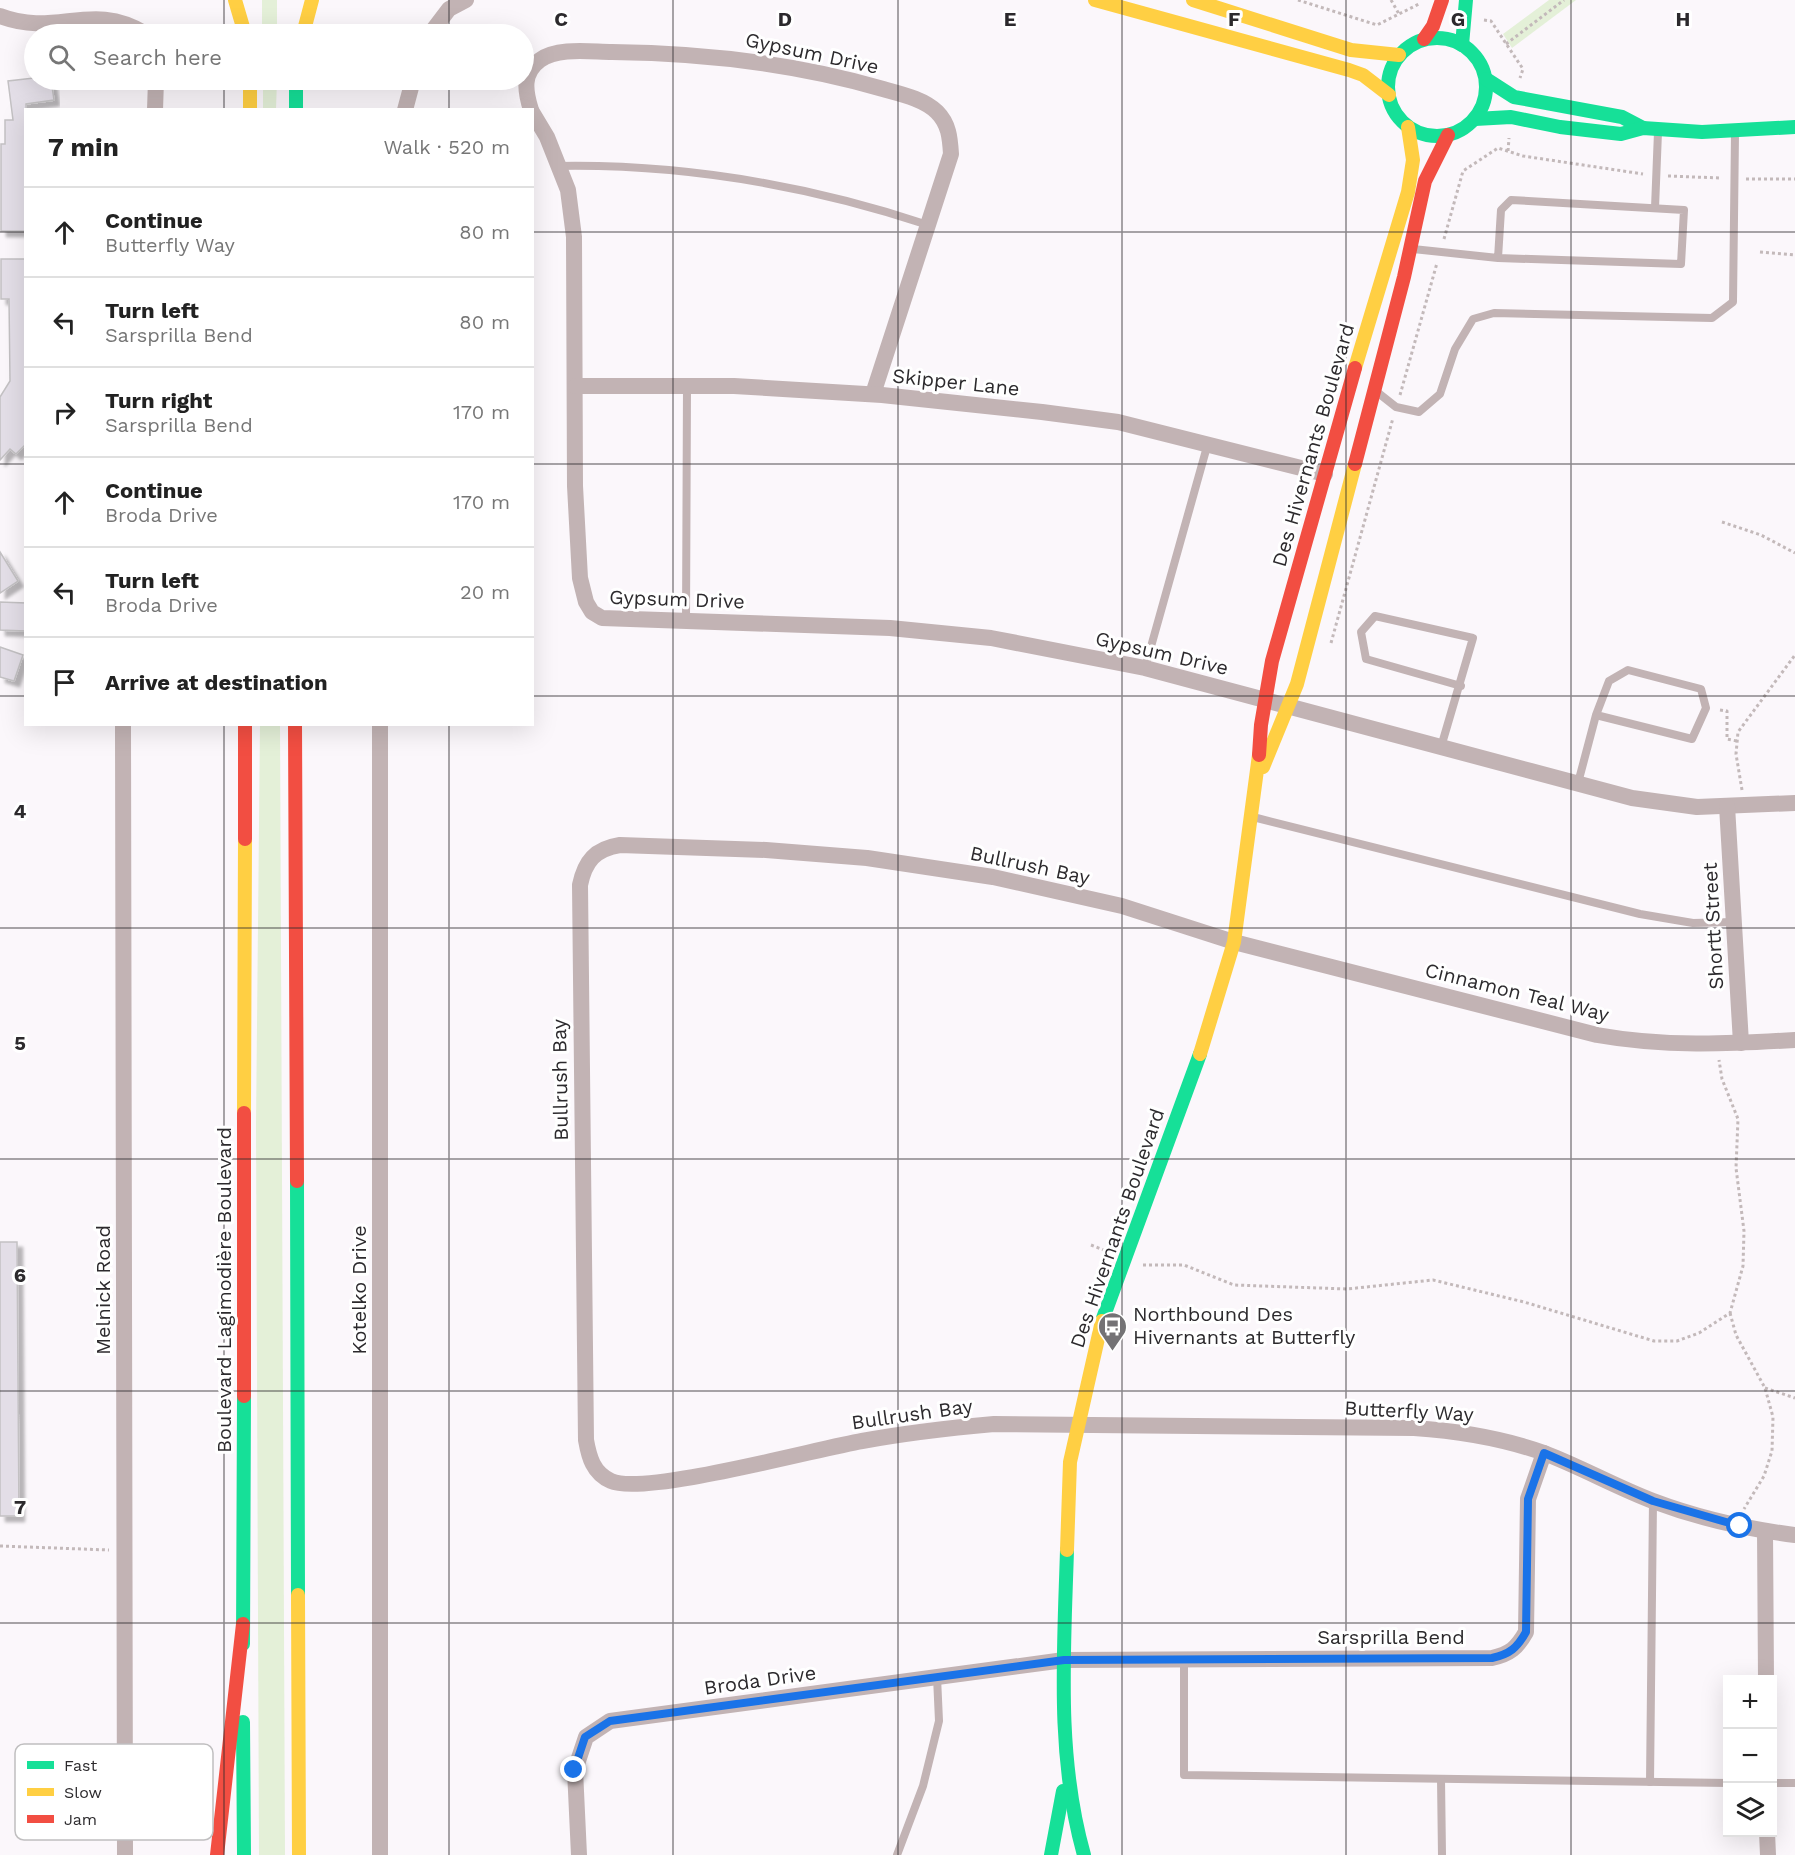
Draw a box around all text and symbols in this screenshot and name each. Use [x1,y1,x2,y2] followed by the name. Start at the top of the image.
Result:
[554,7,568,31] text: C
[778,7,792,31] text: D
[1004,7,1016,31] text: E
[1228,7,1240,31] text: F
[1451,7,1465,31] text: G
[1676,7,1690,31] text: H
[24,24,534,90] search box
[743,27,881,79] street label: Gypsum Drive
[45,41,78,74] icon: search
[93,45,222,70] text: Search here
[48,132,119,162] text: 7 min
[383,135,510,159] text: Walk · 520 m
[105,208,203,233] text: Continue
[48,216,81,249] icon: ahead
[459,220,510,244] text: 80 m
[105,233,235,257] text: Butterfly Way
[105,298,199,323] text: Turn left
[48,306,81,339] icon: left
[459,310,510,334] text: 80 m
[1267,321,1359,569] street label: Des Hivernants Boulevard
[105,323,253,347] text: Sarsprilla Bend
[891,363,1021,401] street label: Skipper Lane
[105,388,212,413] text: Turn right
[48,396,81,429] icon: right
[453,400,510,424] text: 170 m
[105,413,253,437] text: Sarsprilla Bend
[105,478,203,503] text: Continue
[48,486,81,519] icon: ahead
[453,490,510,514] text: 170 m
[105,503,218,527] text: Broda Drive
[105,568,199,593] text: Turn left
[48,576,81,609] icon: left
[460,580,510,604] text: 20 m
[609,585,745,613] street label: Gypsum Drive
[105,593,218,617] text: Broda Drive
[1093,626,1231,680] street label: Gypsum Drive
[48,666,81,699] icon: arrive
[105,670,328,695] text: Arrive at destination
[14,799,27,823] text: 4
[968,841,1093,890] street label: Bullrush Bay
[1698,861,1728,990] street label: Shortt Street
[1422,958,1612,1027] street label: Cinnamon Teal Way
[547,1018,573,1141] street label: Bullrush Bay
[14,1031,26,1055] text: 5
[1065,1105,1169,1351] street label: Des Hivernants Boulevard
[212,1127,236,1453] street label: Boulevard Lagimodière Boulevard
[91,1225,115,1355] street label: Melnick Road
[347,1225,371,1355] street label: Kotelko Drive
[14,1263,26,1287] text: 6
[1133,1302,1356,1349] place label: Northbound Des Hivernants at Butterfly
[1096,1310,1128,1352] bus stop icon: Northbound Des Hivernants at Butterfly
[850,1394,975,1434] street label: Bullrush Bay
[1344,1396,1475,1426] street label: Butterfly Way
[14,1495,26,1519] text: 7
[1726,1512,1752,1538] route start
[1317,1625,1465,1649] street label: Sarsprilla Bend
[702,1660,818,1700] street label: Broda Drive
[1723,1675,1777,1837] map controls
[1723,1675,1777,1729] button: +
[1723,1729,1777,1783] button: −
[15,1744,213,1840] legend
[64,1756,97,1775] text: Fast
[560,1756,586,1782] route end
[64,1783,102,1802] text: Slow
[1723,1783,1777,1837] button: layers
[64,1810,97,1829] text: Jam

